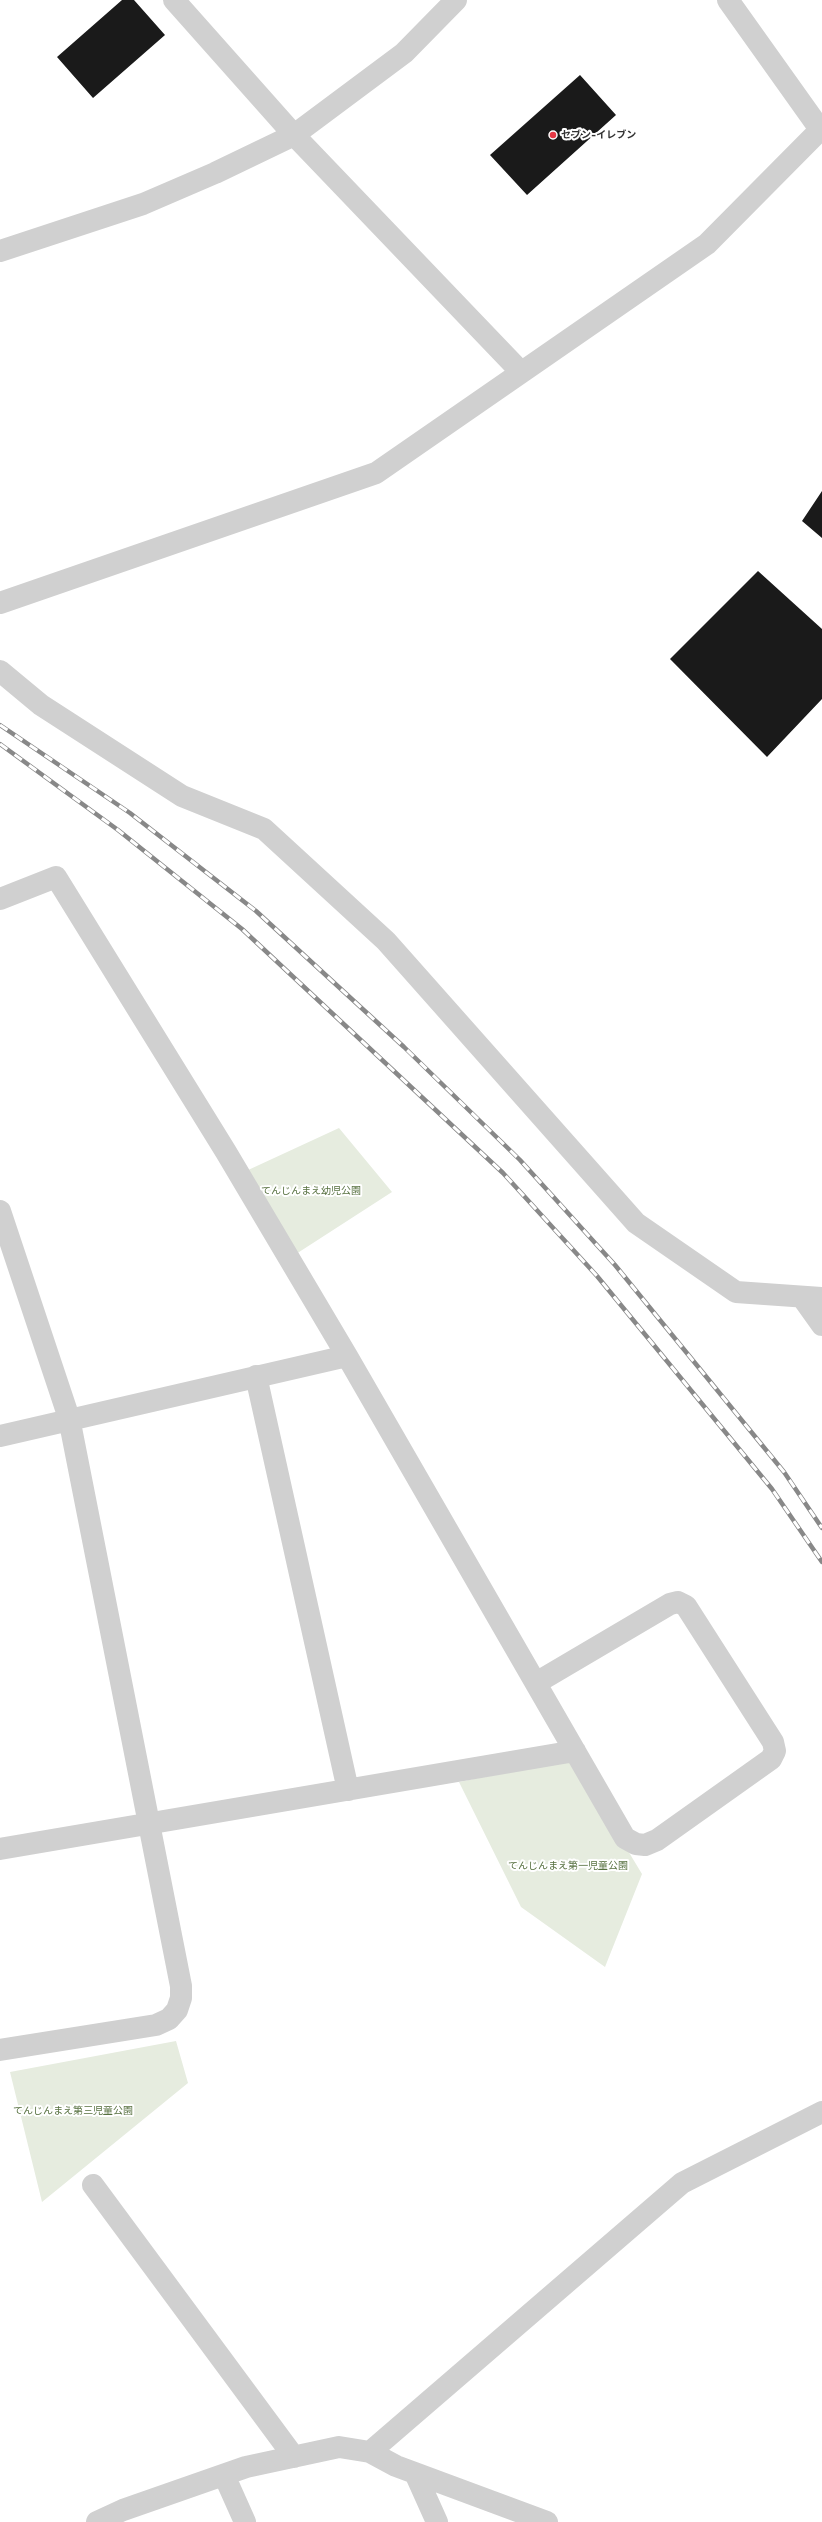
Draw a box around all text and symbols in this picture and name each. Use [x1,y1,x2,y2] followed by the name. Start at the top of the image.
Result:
[561,129,636,141] place label: セブン-イレブン
[548,130,558,140] marker: セブン-イレブン
[261,1185,361,1197] park label: てんじんまえ幼児公園
[508,1860,628,1872] park label: てんじんまえ第一児童公園
[13,2105,133,2117] park label: てんじんまえ第三児童公園

